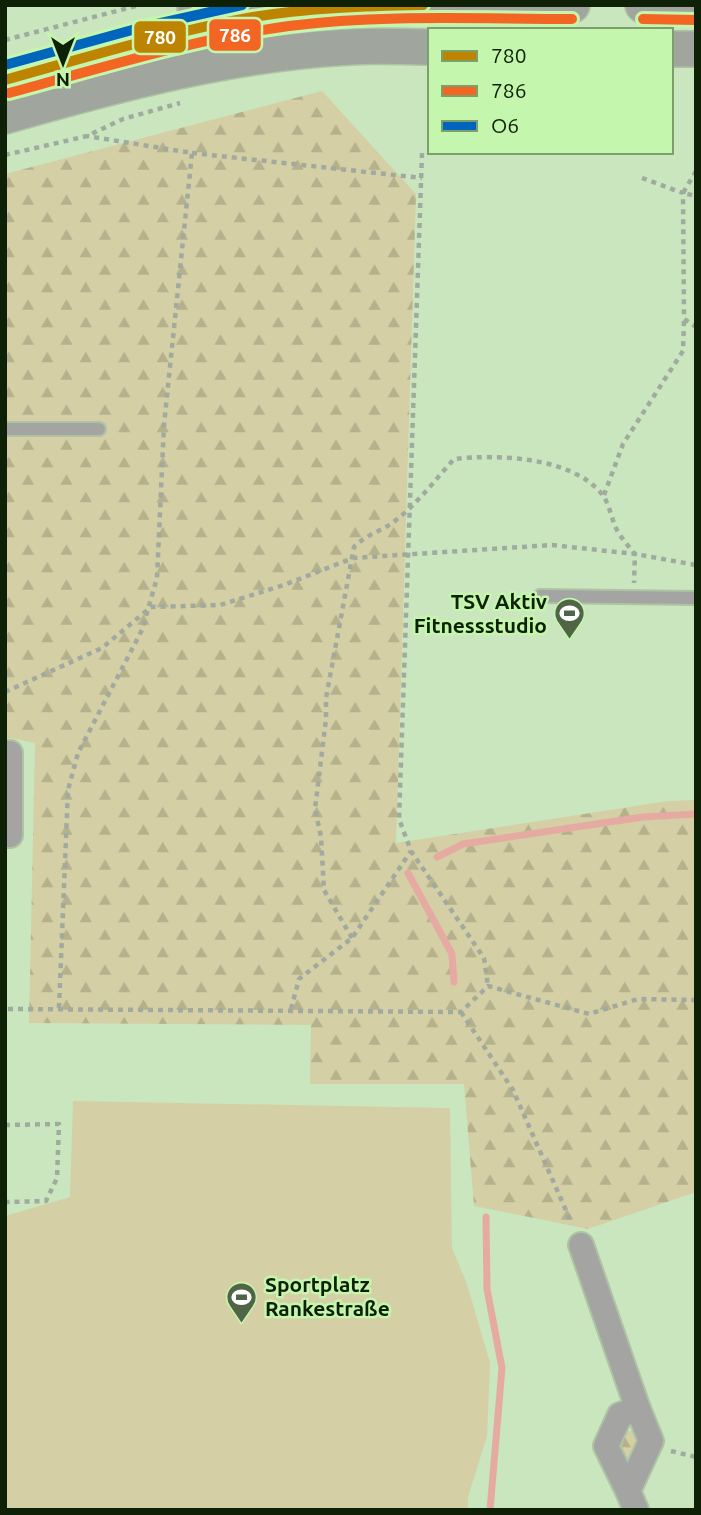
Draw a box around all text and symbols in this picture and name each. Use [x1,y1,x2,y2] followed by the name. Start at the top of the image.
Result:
[208,18,262,52] line badge: 786
[133,20,187,54] line badge: 780
[219,24,251,46] text: 786
[144,26,176,48] text: 780
[28,28,98,98] north arrow
[428,28,673,154] legend
[491,43,527,67] text: 780
[56,69,70,91] text: N
[491,78,527,102] text: 786
[491,113,519,137] text: O6
[414,589,547,637] place label: TSV Aktiv Fitnessstudio
[553,597,587,641] sports icon: TSV Aktiv Fitnessstudio
[265,1272,390,1320] place label: Sportplatz Rankestraße
[225,1280,259,1324] sports icon: Sportplatz Rankestraße

